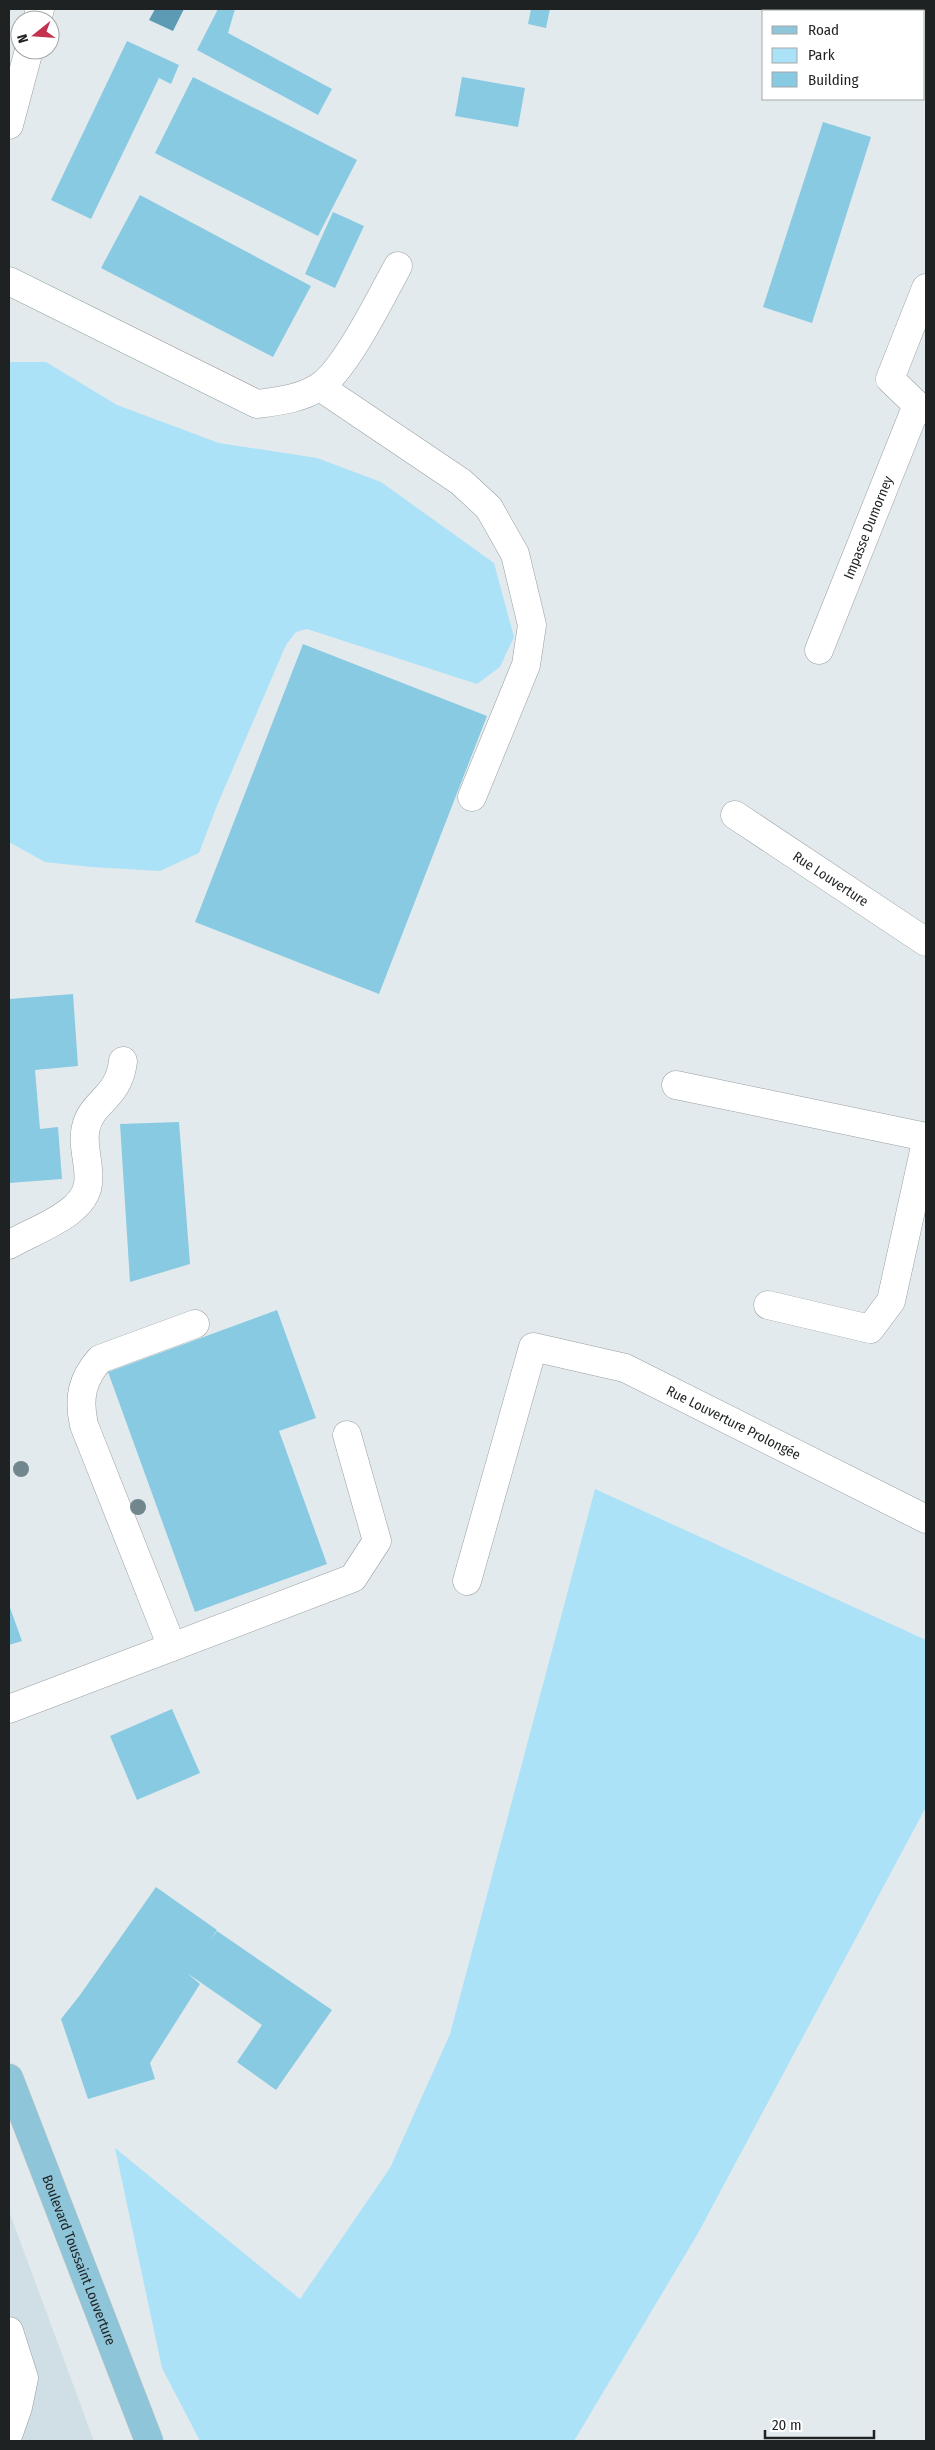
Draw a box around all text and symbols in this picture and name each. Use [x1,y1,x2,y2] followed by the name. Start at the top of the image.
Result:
[10,10,60,60] north arrow
[762,10,925,100] legend
[808,21,839,39] text: Road
[14,32,32,45] text: N
[808,46,835,64] text: Park
[808,71,859,89] text: Building
[840,473,897,581] street label: Impasse Dumorney
[790,847,872,910] street label: Rue Louverture
[664,1382,804,1463] street label: Rue Louverture Prolongée
[39,2172,120,2347] street label: Boulevard Toussaint Louverture
[765,2408,874,2440] scale bar
[772,2416,802,2434] text: 20 m

